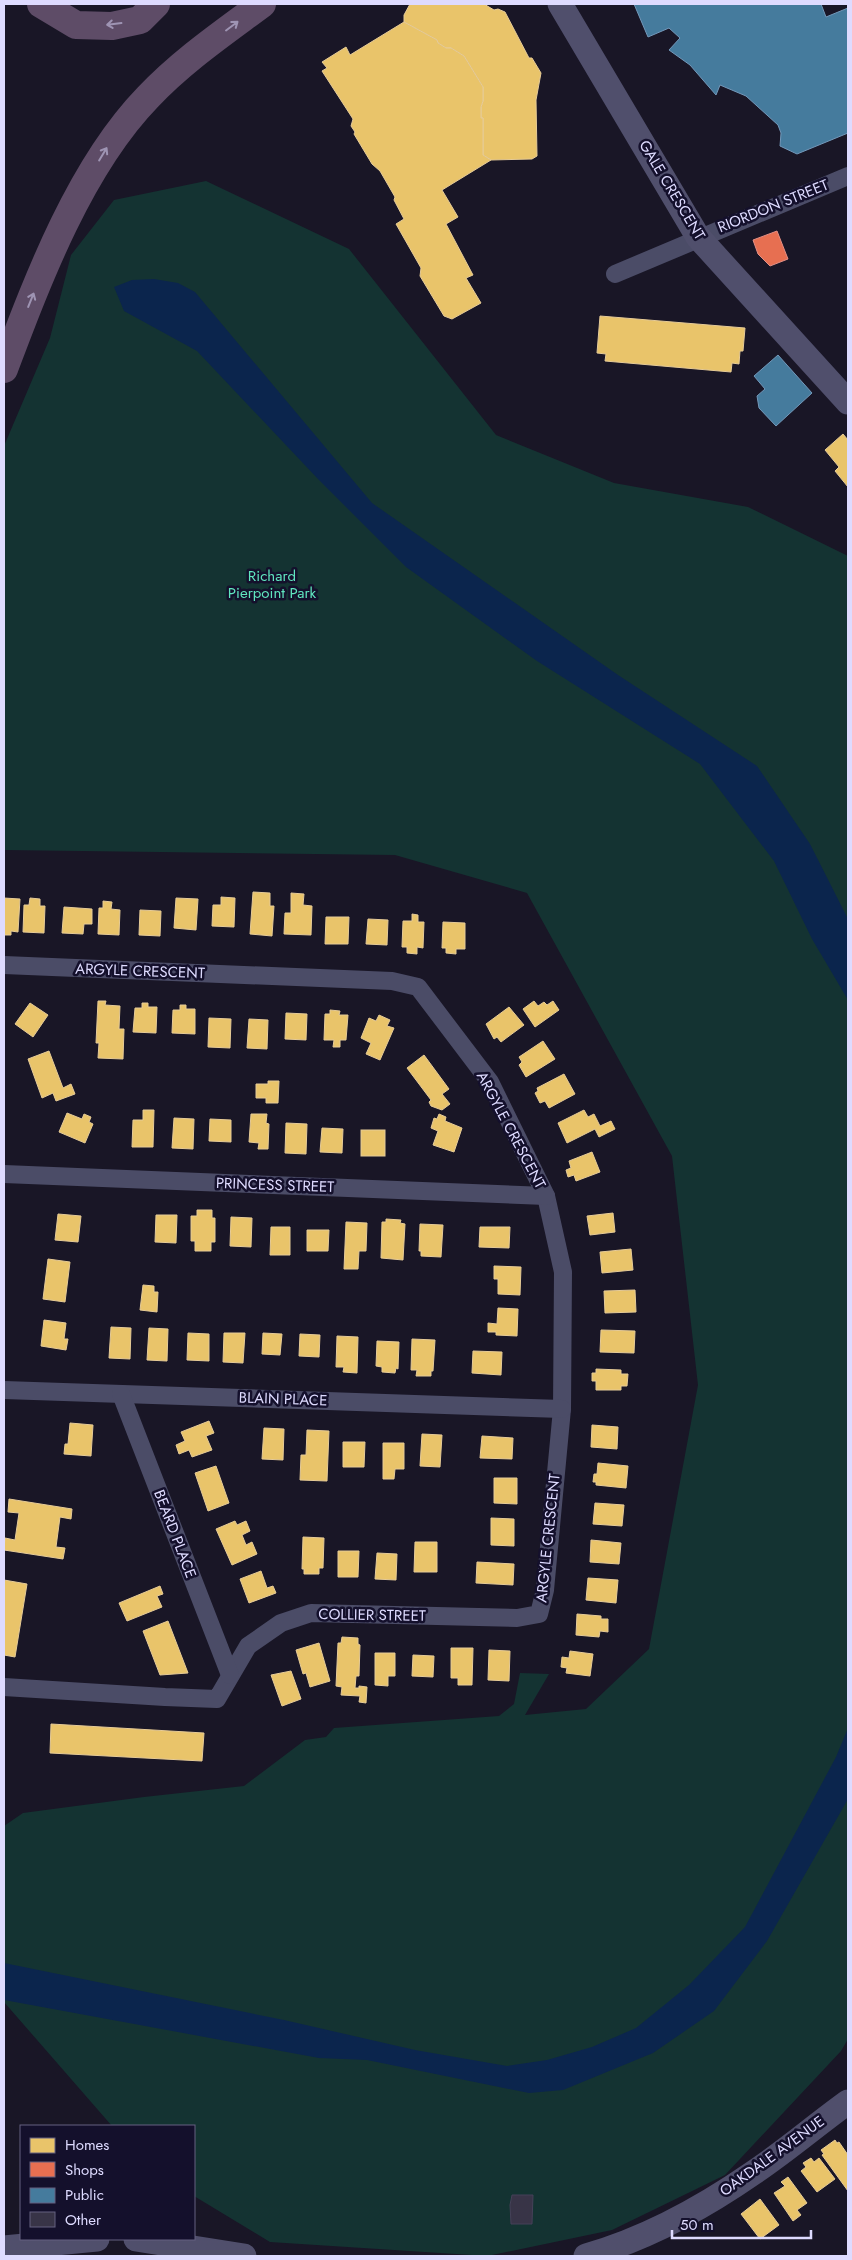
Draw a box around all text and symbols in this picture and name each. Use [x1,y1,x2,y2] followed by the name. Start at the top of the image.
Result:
[106,20,122,30] one-way arrow
[225,21,238,32] one-way arrow
[634,136,710,244] street label: GALE CRESCENT
[99,148,109,162] one-way arrow
[714,174,832,238] street label: RIORDON STREET
[27,293,37,308] one-way arrow
[228,565,317,604] park label: Richard Pierpoint Park
[75,958,205,984] street label: ARGYLE CRESCENT
[471,1068,551,1192] street label: ARGYLE CRESCENT
[215,1172,335,1198] street label: PRINCESS STREET
[238,1386,328,1412] street label: BLAIN PLACE
[530,1472,566,1604] street label: ARGYLE CRESCENT
[148,1487,202,1581] street label: BEARD PLACE
[318,1603,426,1627] street label: COLLIER STREET
[715,2110,829,2202] street label: OAKDALE AVENUE
[20,2125,195,2240] legend
[65,2134,109,2156] text: Homes
[65,2159,104,2181] text: Shops
[65,2184,104,2206] text: Public
[672,2208,811,2240] scale bar
[65,2209,102,2231] text: Other
[680,2214,714,2236] text: 50 m

